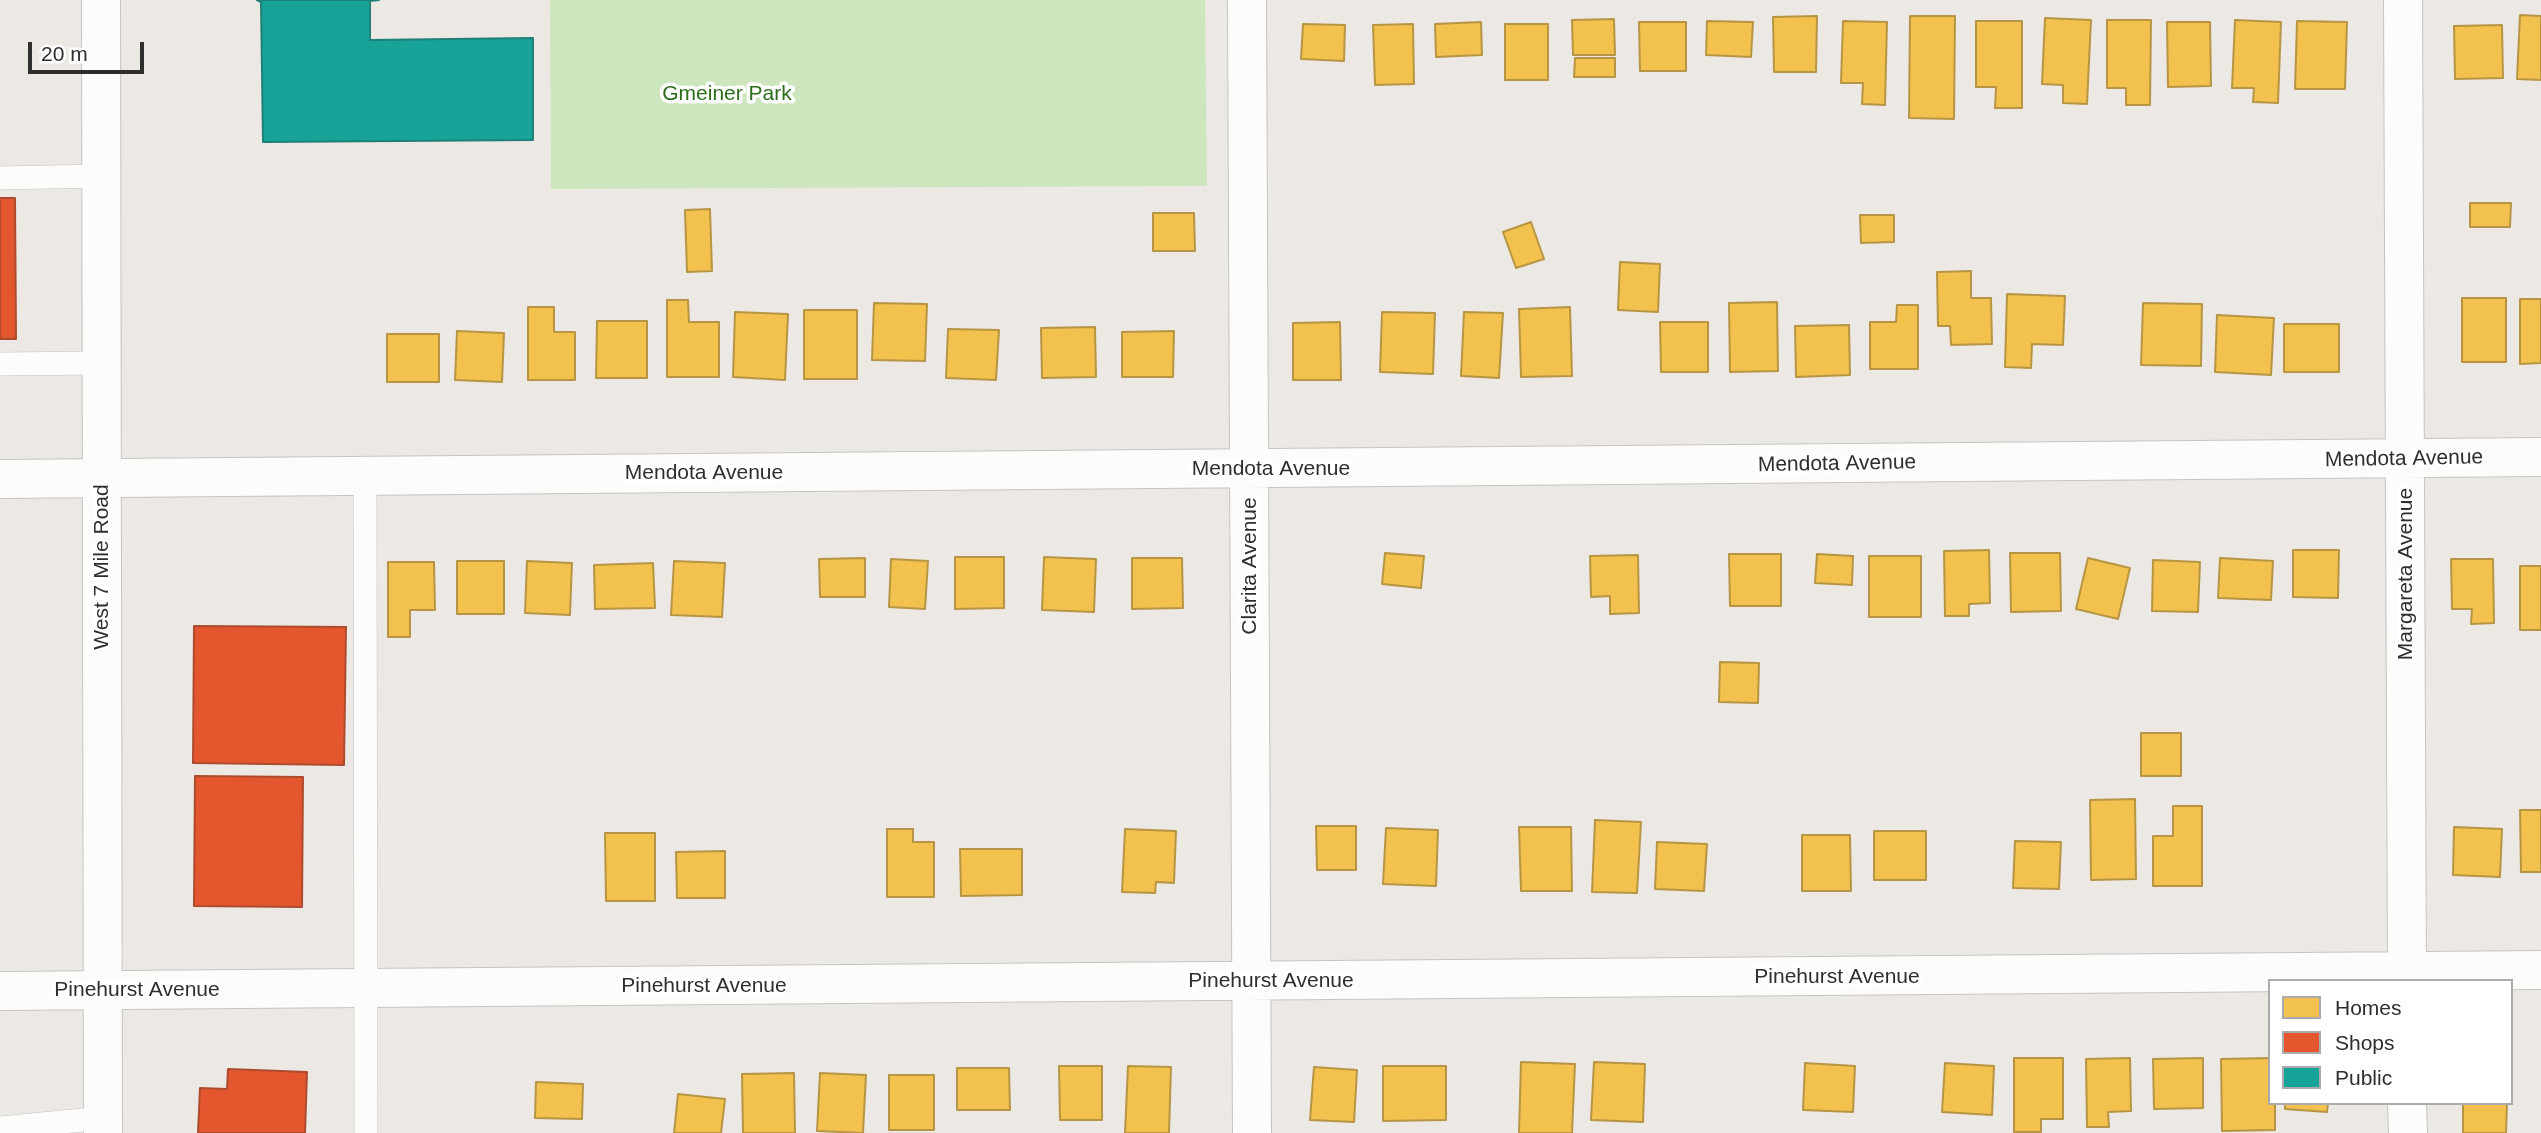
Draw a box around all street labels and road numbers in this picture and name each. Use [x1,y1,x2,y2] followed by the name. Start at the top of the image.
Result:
[2325,445,2483,473] street label: Mendota Avenue
[1758,450,1916,478] street label: Mendota Avenue
[1192,456,1350,482] street label: Mendota Avenue
[625,460,783,486] street label: Mendota Avenue
[89,484,115,650] street label: West 7 Mile Road
[2393,488,2419,660] street label: Margareta Avenue
[1237,497,1263,635] street label: Clarita Avenue
[1754,964,1920,990] street label: Pinehurst Avenue
[1188,968,1354,994] street label: Pinehurst Avenue
[621,973,787,999] street label: Pinehurst Avenue
[54,977,220,1003] street label: Pinehurst Avenue

